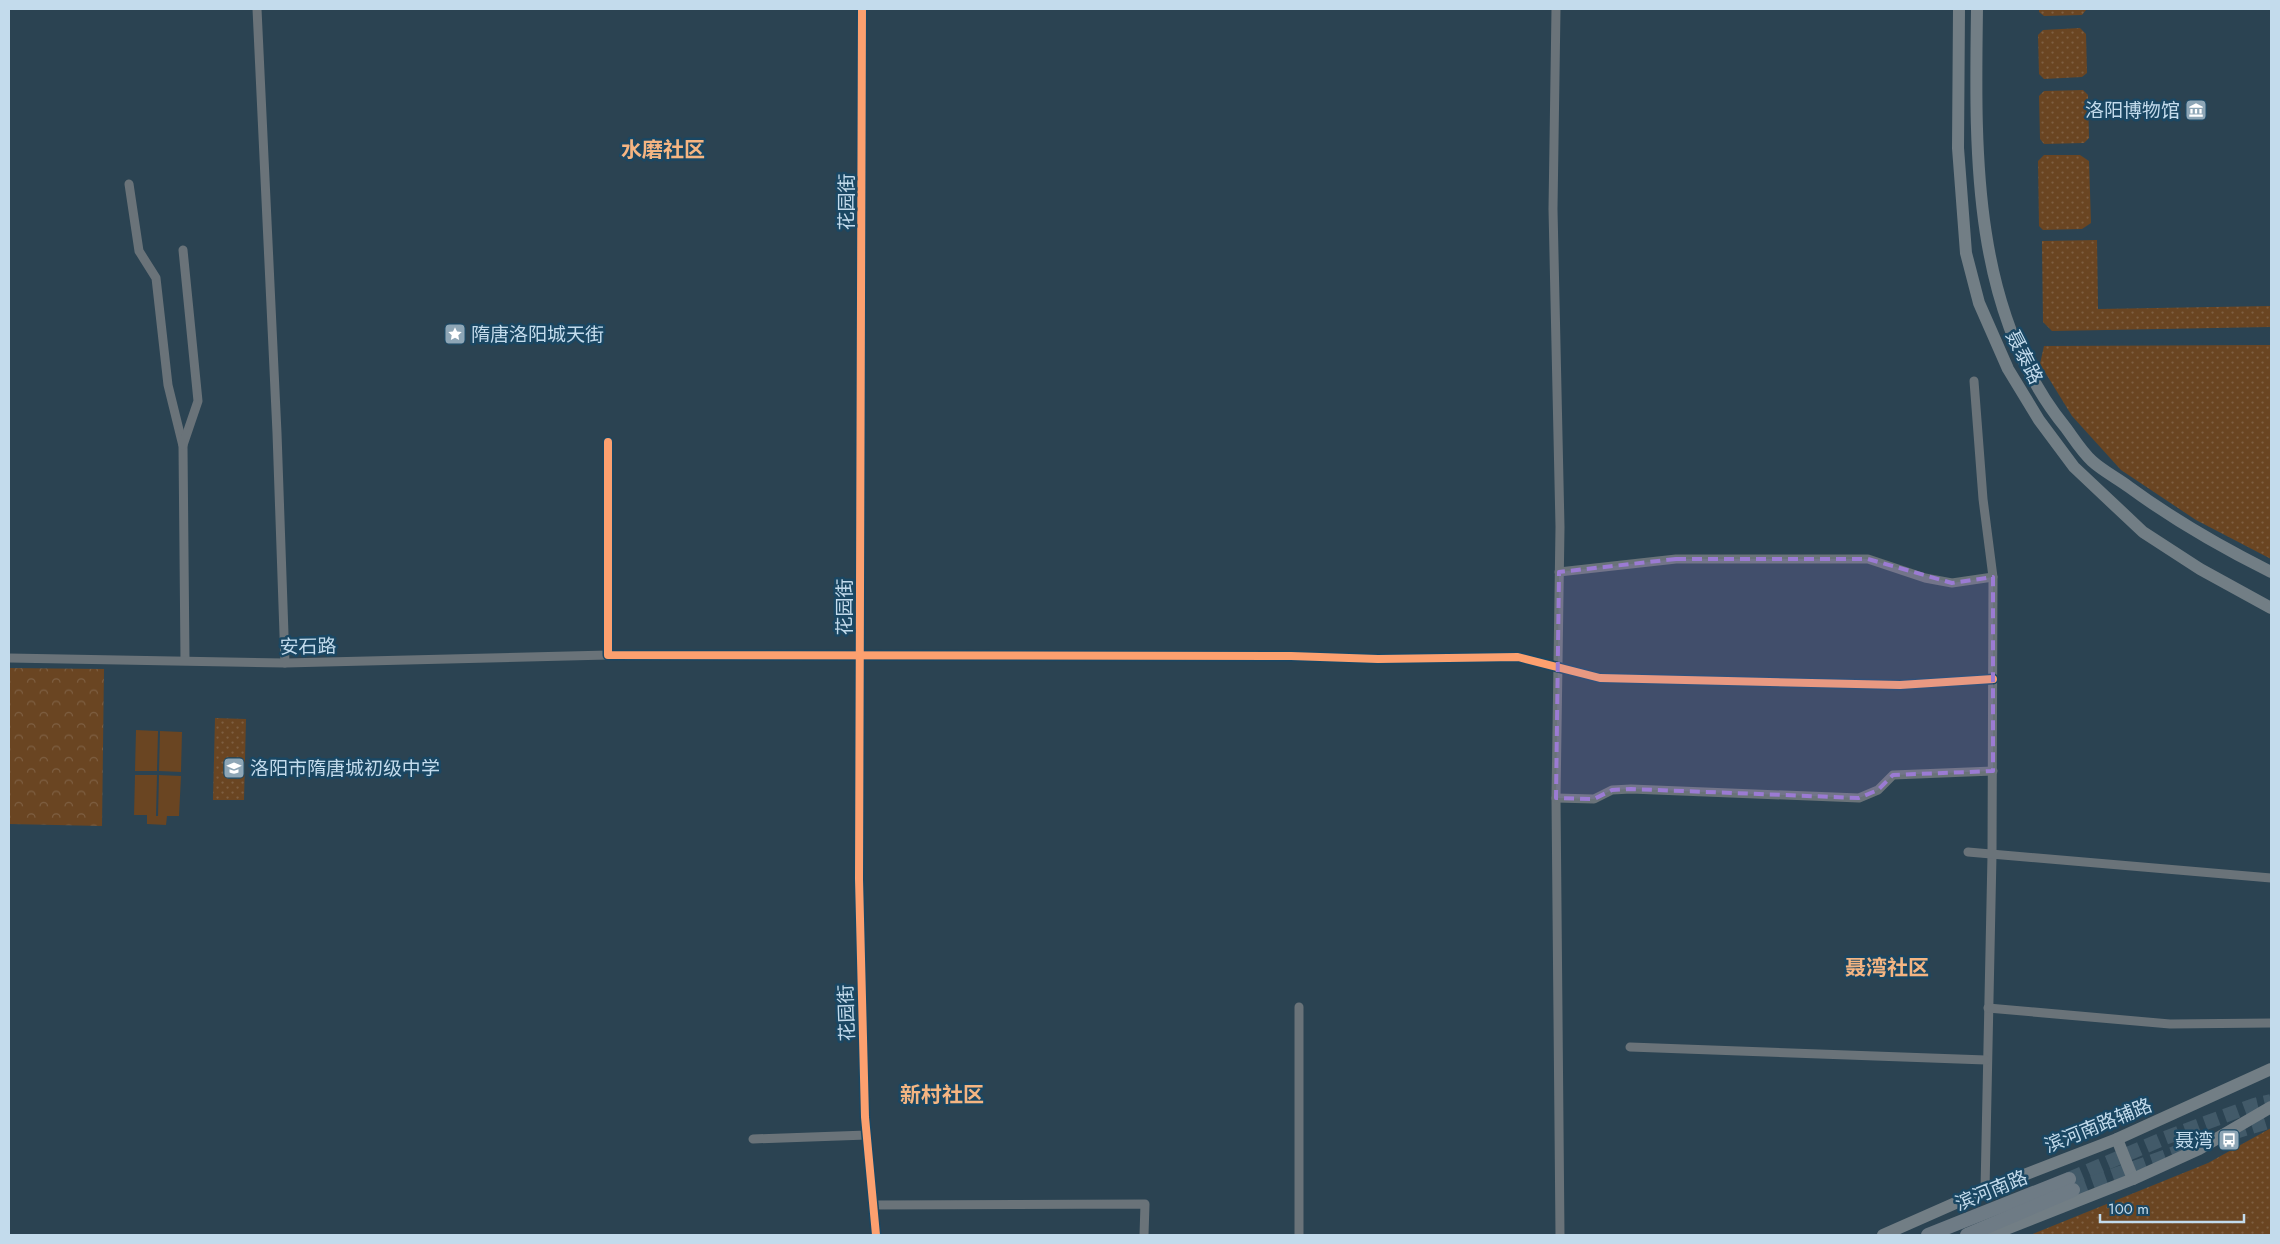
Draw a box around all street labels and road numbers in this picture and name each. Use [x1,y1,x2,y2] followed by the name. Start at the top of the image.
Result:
[833,173,860,231] street label: 花园街
[2000,326,2050,389] street label: 聂泰路
[831,578,858,636] street label: 花园街
[279,633,337,660] street label: 安石路
[832,984,861,1042] street label: 花园街
[2040,1092,2156,1159] street label: 滨河南路辅路
[1951,1164,2031,1217] street label: 滨河南路

